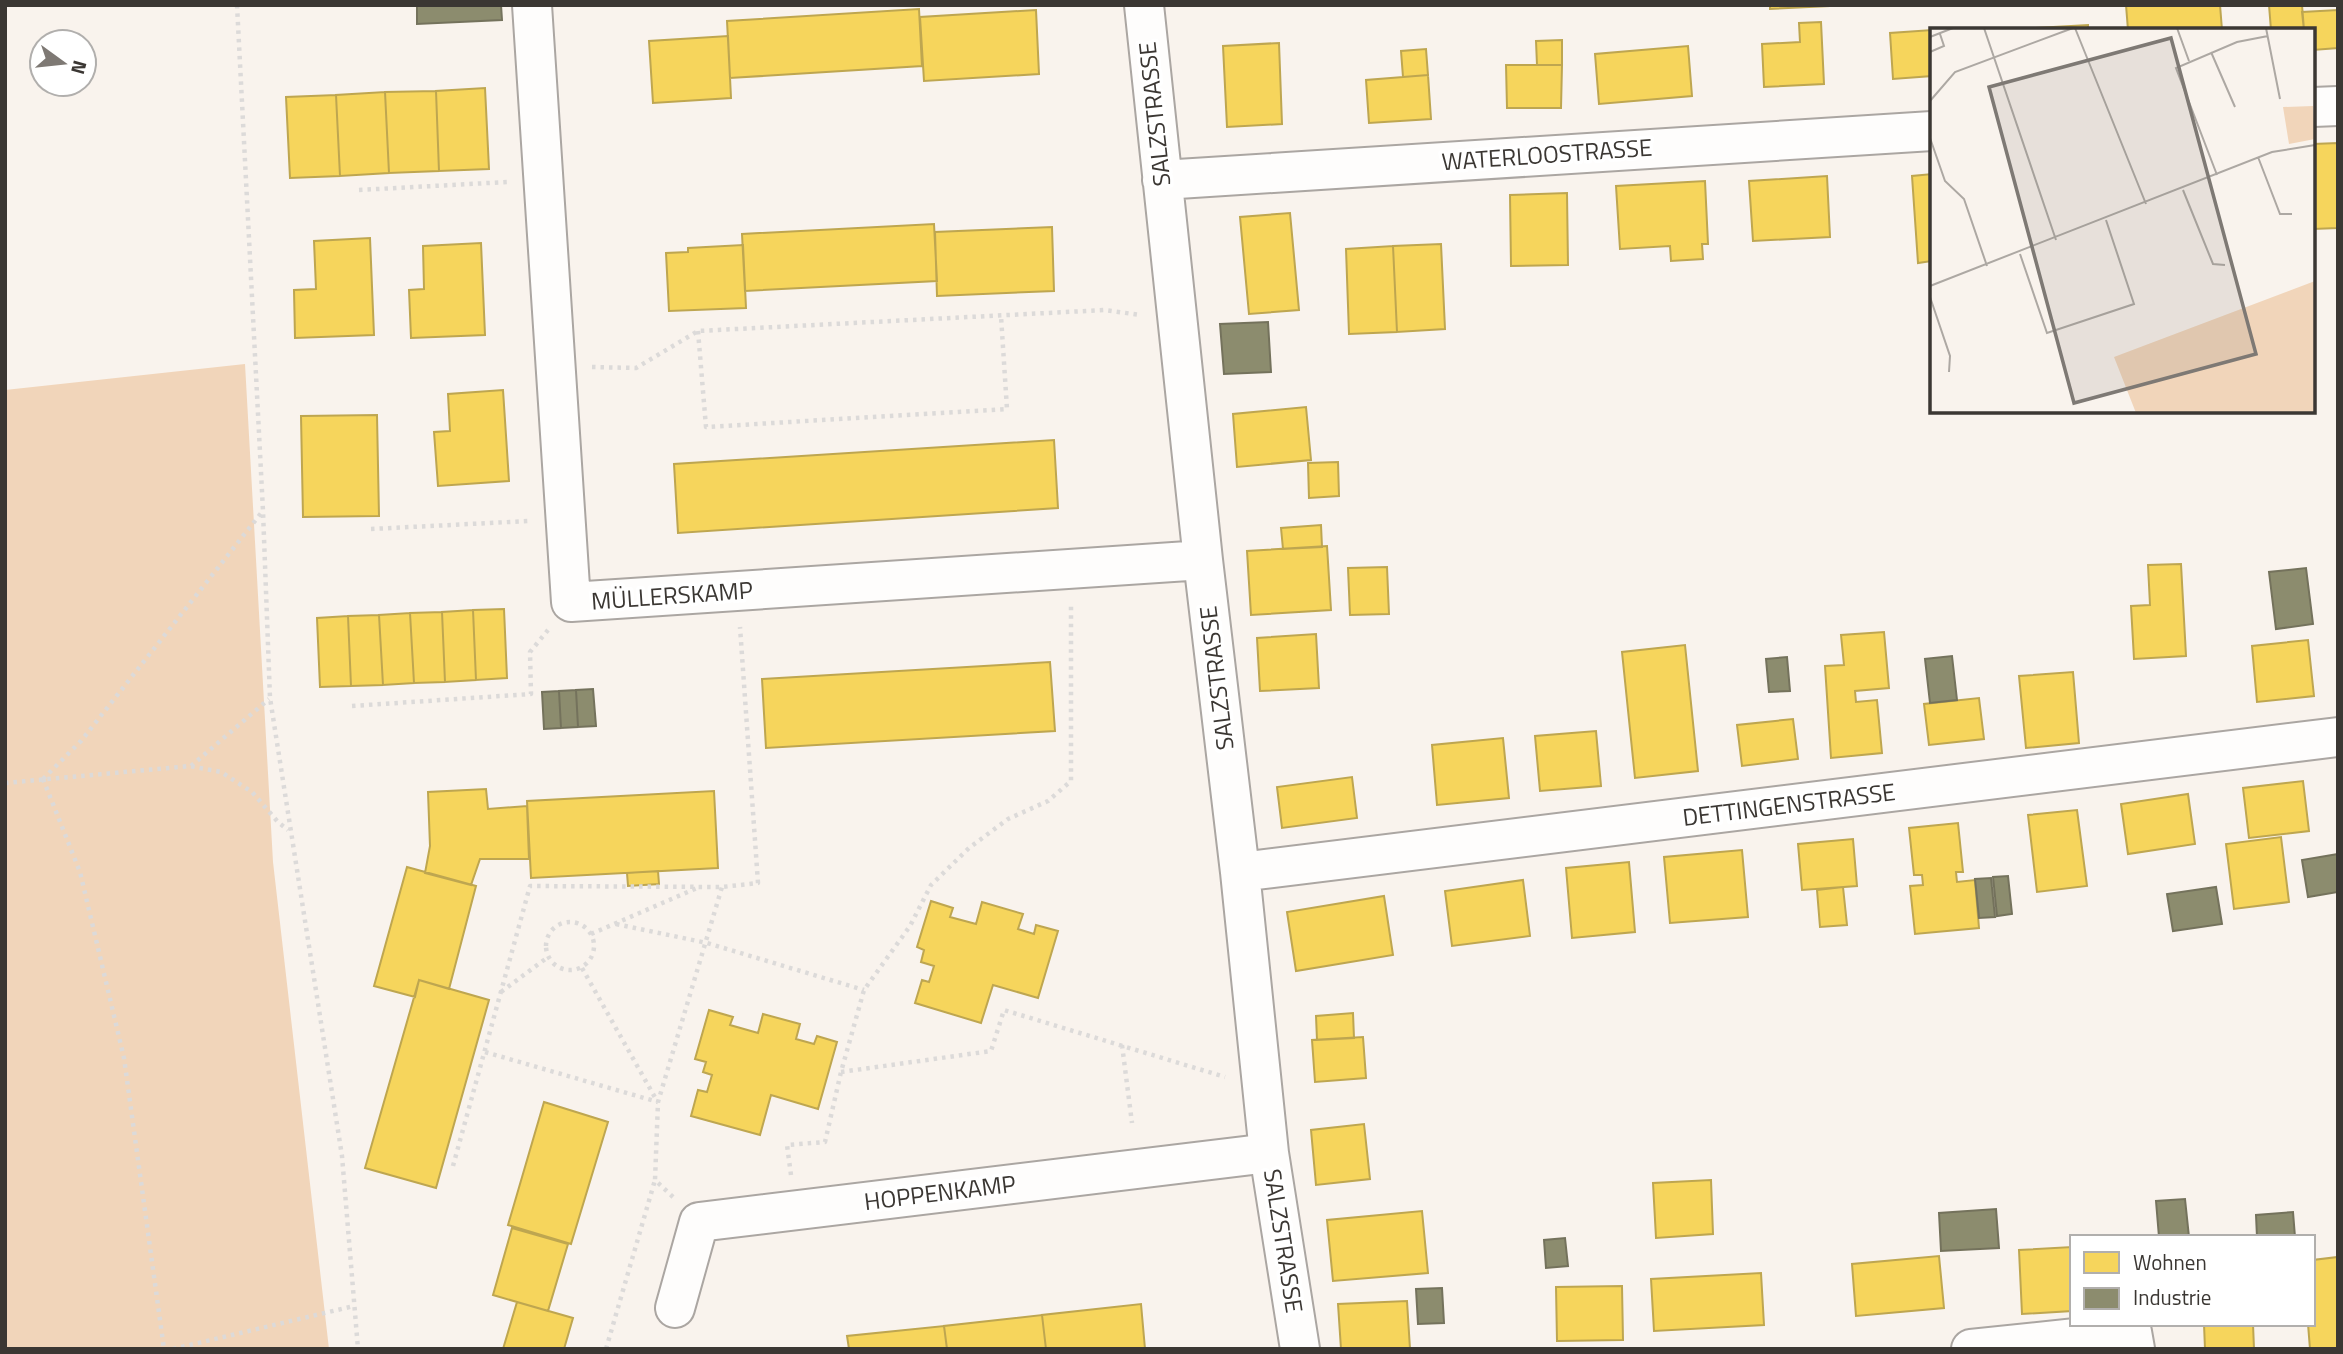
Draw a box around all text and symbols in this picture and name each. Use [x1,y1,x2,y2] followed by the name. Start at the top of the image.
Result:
[28,28,98,98] north arrow
[1930,28,2315,413] inset map
[1129,40,1179,188] street label: SALZSTRASSE
[64,57,96,78] text: N
[1440,129,1653,179] street label: WATERLOOSTRASSE
[590,571,754,619] street label: MÜLLERSKAMP
[1189,604,1243,752] street label: SALZSTRASSE
[1680,773,1897,835] street label: DETTINGENSTRASSE
[862,1165,1018,1219] street label: HOPPENKAMP
[1255,1166,1313,1315] street label: SALZSTRASSE
[2070,1235,2315,1326] legend
[2133,1246,2207,1278] text: Wohnen
[2133,1281,2211,1313] text: Industrie

